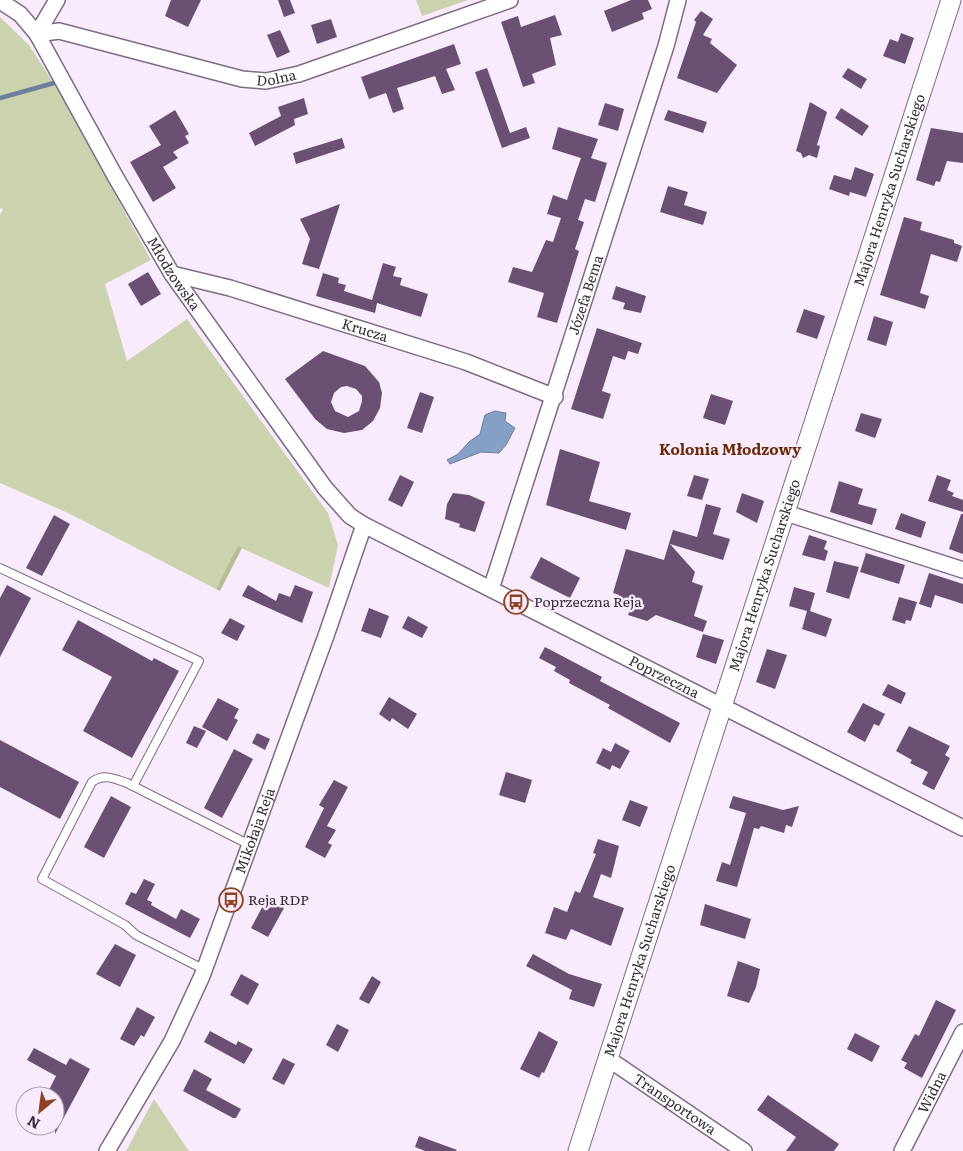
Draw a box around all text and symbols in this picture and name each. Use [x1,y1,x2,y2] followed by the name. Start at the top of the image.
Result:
[256,64,298,90] street label: Dolna
[848,91,929,289] street label: Majora Henryka Sucharskiego
[143,232,206,314] street label: Młodzowska
[563,252,607,337] street label: Józefa Bema
[340,313,391,346] street label: Krucza
[659,437,802,460] district label: Kolonia Młodzowy
[723,476,804,674] street label: Majora Henryka Sucharskiego
[503,589,529,615] bus stop icon: Poprzeczna Reja
[534,591,642,611] place label: Poprzeczna Reja
[626,650,704,702] street label: Poprzeczna
[229,784,279,876] street label: Mikołaja Reja
[598,862,679,1059] street label: Majora Henryka Sucharskiego
[218,887,244,913] bus stop icon: Reja RDP
[248,889,309,909] place label: Reja RDP
[912,1067,951,1116] street label: Widna
[630,1068,721,1139] street label: Transportowa
[15,1086,65,1136] north arrow
[23,1112,43,1135] text: N

